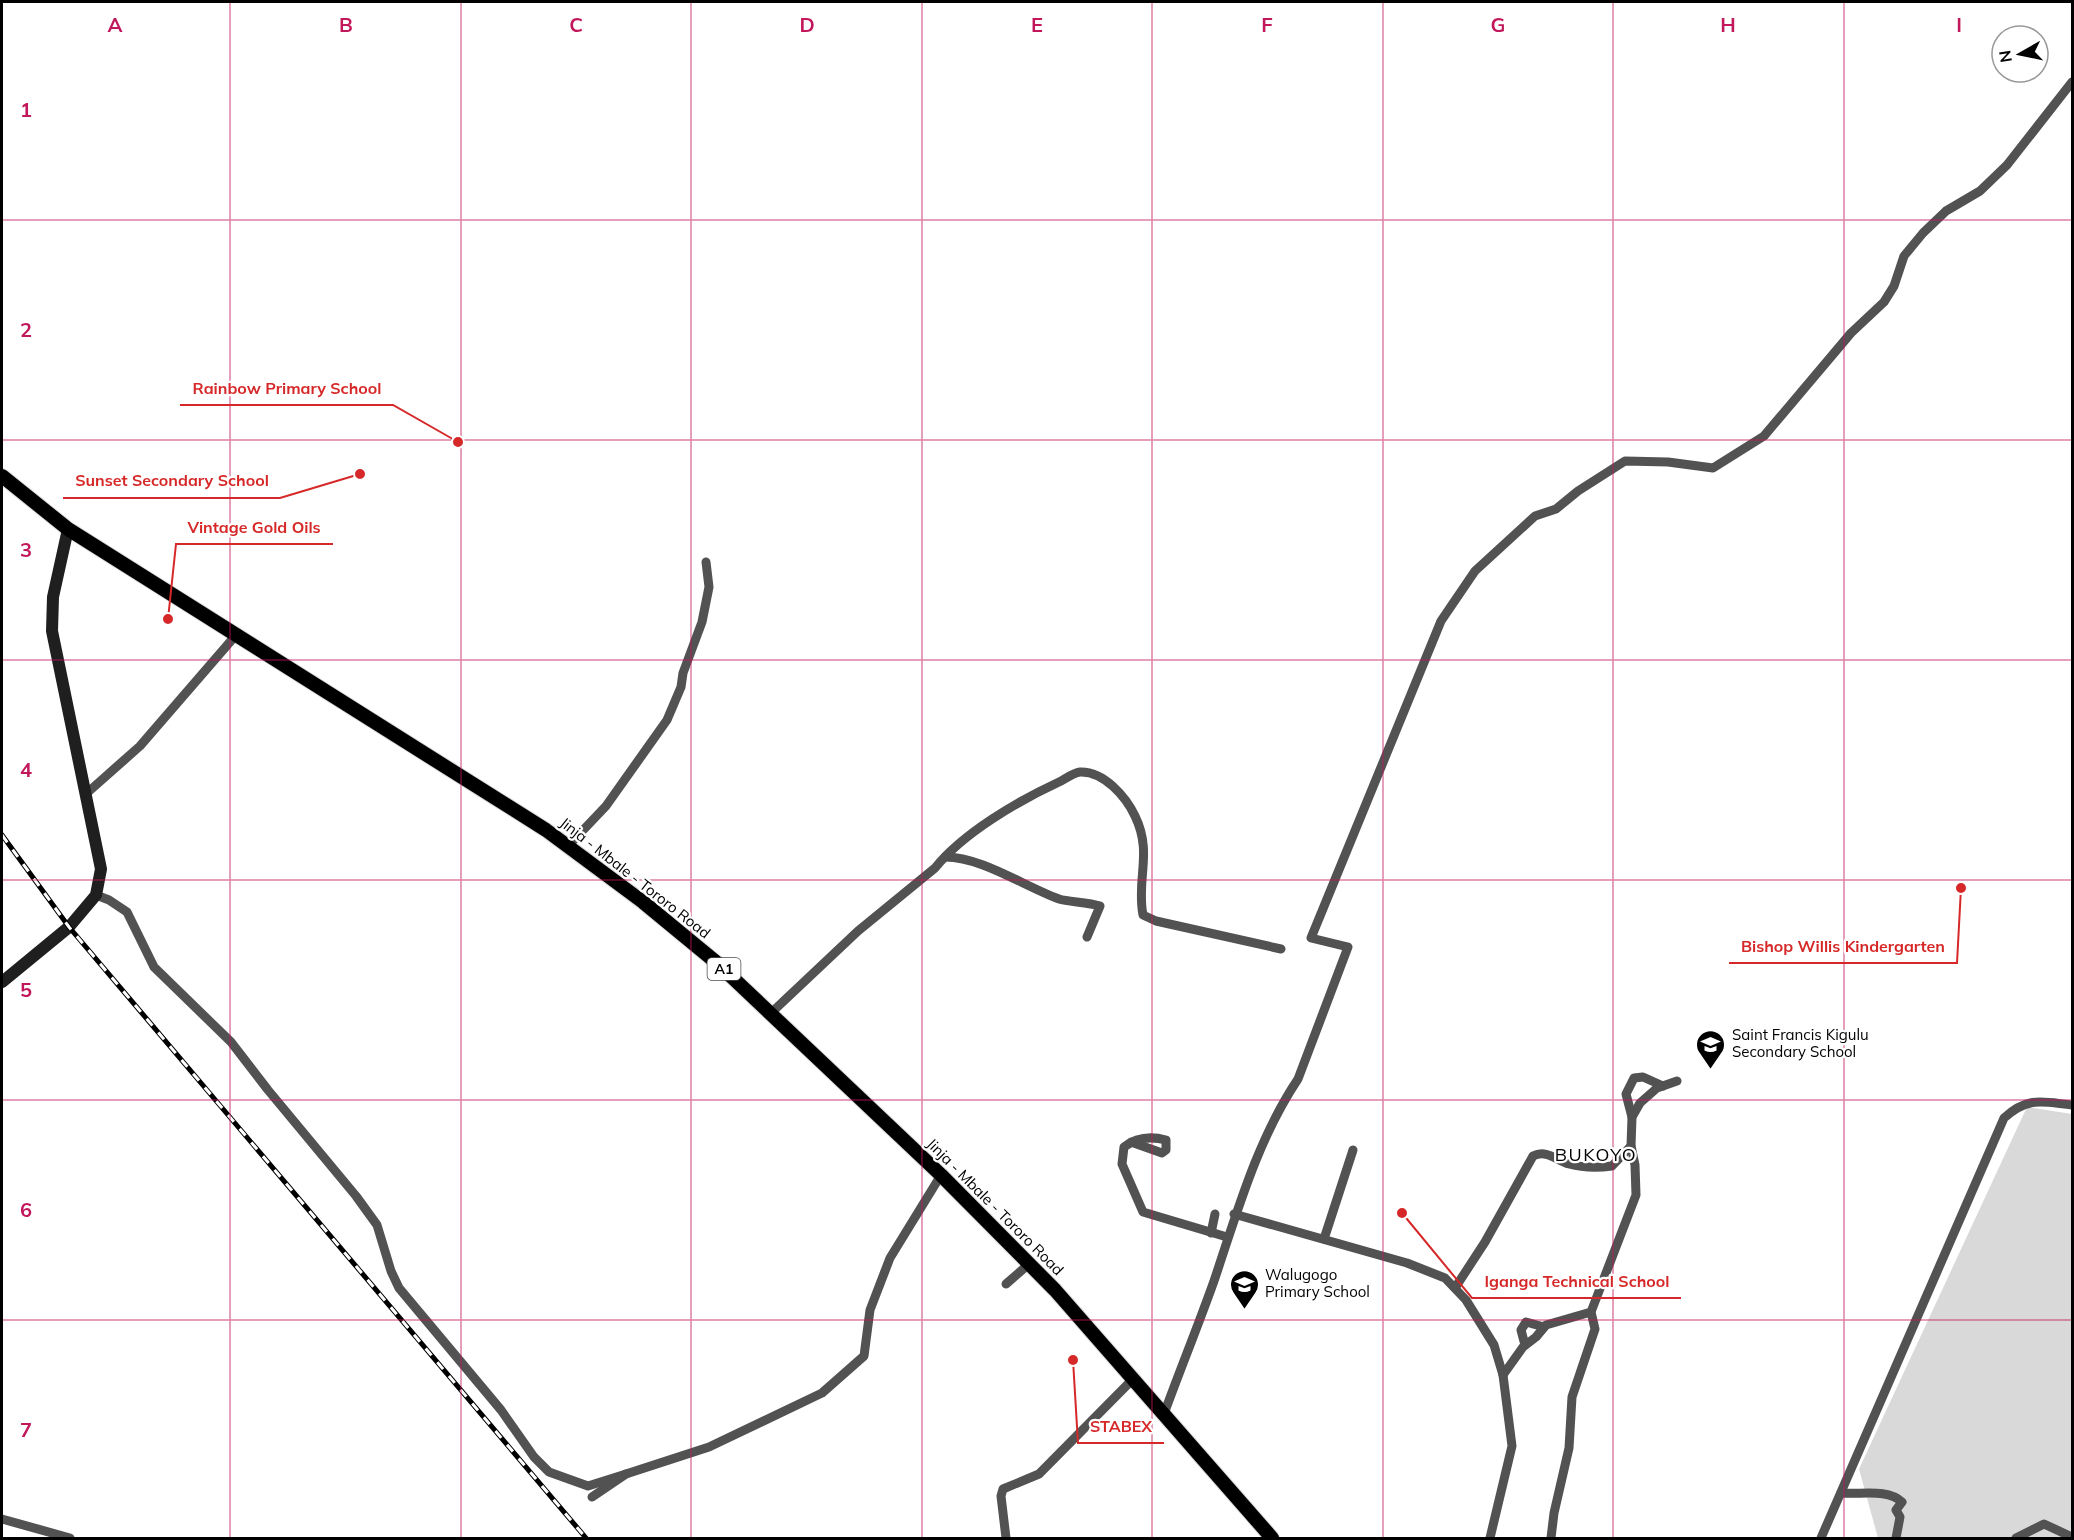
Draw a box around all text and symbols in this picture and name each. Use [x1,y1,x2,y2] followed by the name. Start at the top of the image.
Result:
[108,12,123,37] text: A
[339,12,353,37] text: B
[569,12,583,37] text: C
[799,12,815,37] text: D
[1031,12,1043,37] text: E
[1261,12,1273,37] text: F
[1491,12,1505,37] text: G
[1720,12,1736,37] text: H
[1956,12,1962,37] text: I
[1990,24,2050,84] north arrow
[1994,49,2016,64] text: N
[20,97,32,122] text: 1
[20,317,32,342] text: 2
[180,371,393,405] callout: Rainbow Primary School
[193,378,381,398] text: Rainbow Primary School
[63,464,280,498] callout: Sunset Secondary School
[75,470,269,490] text: Sunset Secondary School
[176,510,333,544] callout: Vintage Gold Oils
[186,517,321,537] text: Vintage Gold Oils
[20,537,32,562] text: 3
[20,757,32,782] text: 4
[556,813,714,942] street label: Jinja - Mbale - Tororo Road
[1729,929,1957,963] callout: Bishop Willis Kindergarten
[1741,936,1945,956] text: Bishop Willis Kindergarten
[708,958,740,980] road number: A1
[20,977,32,1002] text: 5
[1732,1025,1869,1061] place label: Saint Francis Kigulu Secondary School
[1695,1028,1727,1070] school or university icon: Saint Francis Kigulu Secondary School
[923,1134,1068,1279] street label: Jinja - Mbale - Tororo Road
[1555,1143,1637,1166] district label: BUKOYO
[20,1197,32,1222] text: 6
[1472,1264,1681,1298] callout: Iganga Technical School
[1265,1265,1370,1301] place label: Walugogo Primary School
[1228,1268,1260,1310] school or university icon: Walugogo Primary School
[1485,1271,1669,1291] text: Iganga Technical School
[1078,1409,1164,1443] callout: STABEX
[1090,1416,1152,1436] text: STABEX
[20,1417,32,1442] text: 7

